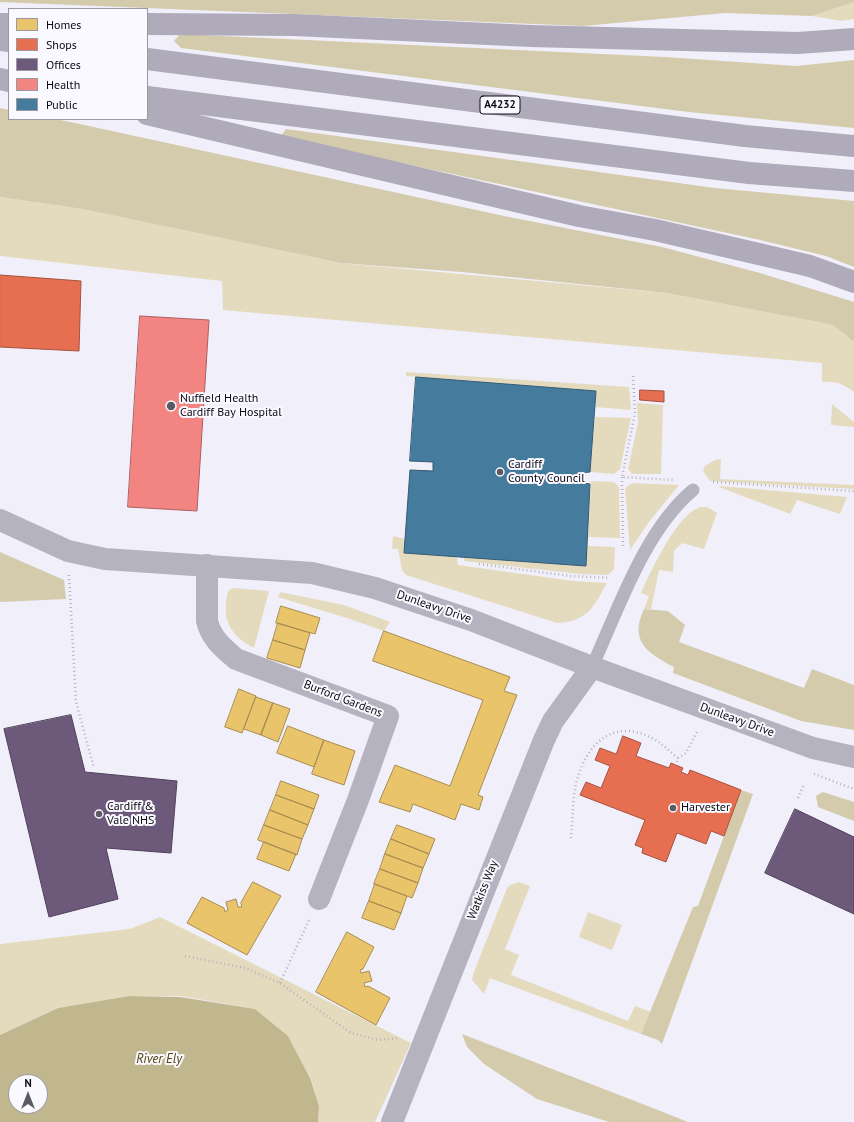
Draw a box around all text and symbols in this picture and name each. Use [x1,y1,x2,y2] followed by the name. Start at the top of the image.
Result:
[8,8,148,120] legend
[46,17,81,32] text: Homes
[46,37,77,52] text: Shops
[46,57,81,72] text: Offices
[46,77,80,92] text: Health
[480,96,520,114] road number: A4232
[46,97,77,112] text: Public
[180,392,282,420] place label: Nuffield Health Cardiff Bay Hospital
[165,400,177,412] marker: Nuffield Health Cardiff Bay Hospital
[508,458,585,486] place label: Cardiff County Council
[495,467,505,477] marker: Cardiff County Council
[395,587,473,627] street label: Dunleavy Drive
[302,677,384,721] street label: Burford Gardens
[698,700,776,740] street label: Dunleavy Drive
[107,800,154,828] place label: Cardiff & Vale NHS
[681,801,730,815] place label: Harvester
[668,803,678,813] marker: Harvester
[94,809,104,819] marker: Cardiff & Vale NHS
[465,858,501,922] street label: Watkiss Way
[136,1051,182,1067] water label: River Ely
[8,1074,48,1114] north arrow
[24,1076,32,1090] text: N

